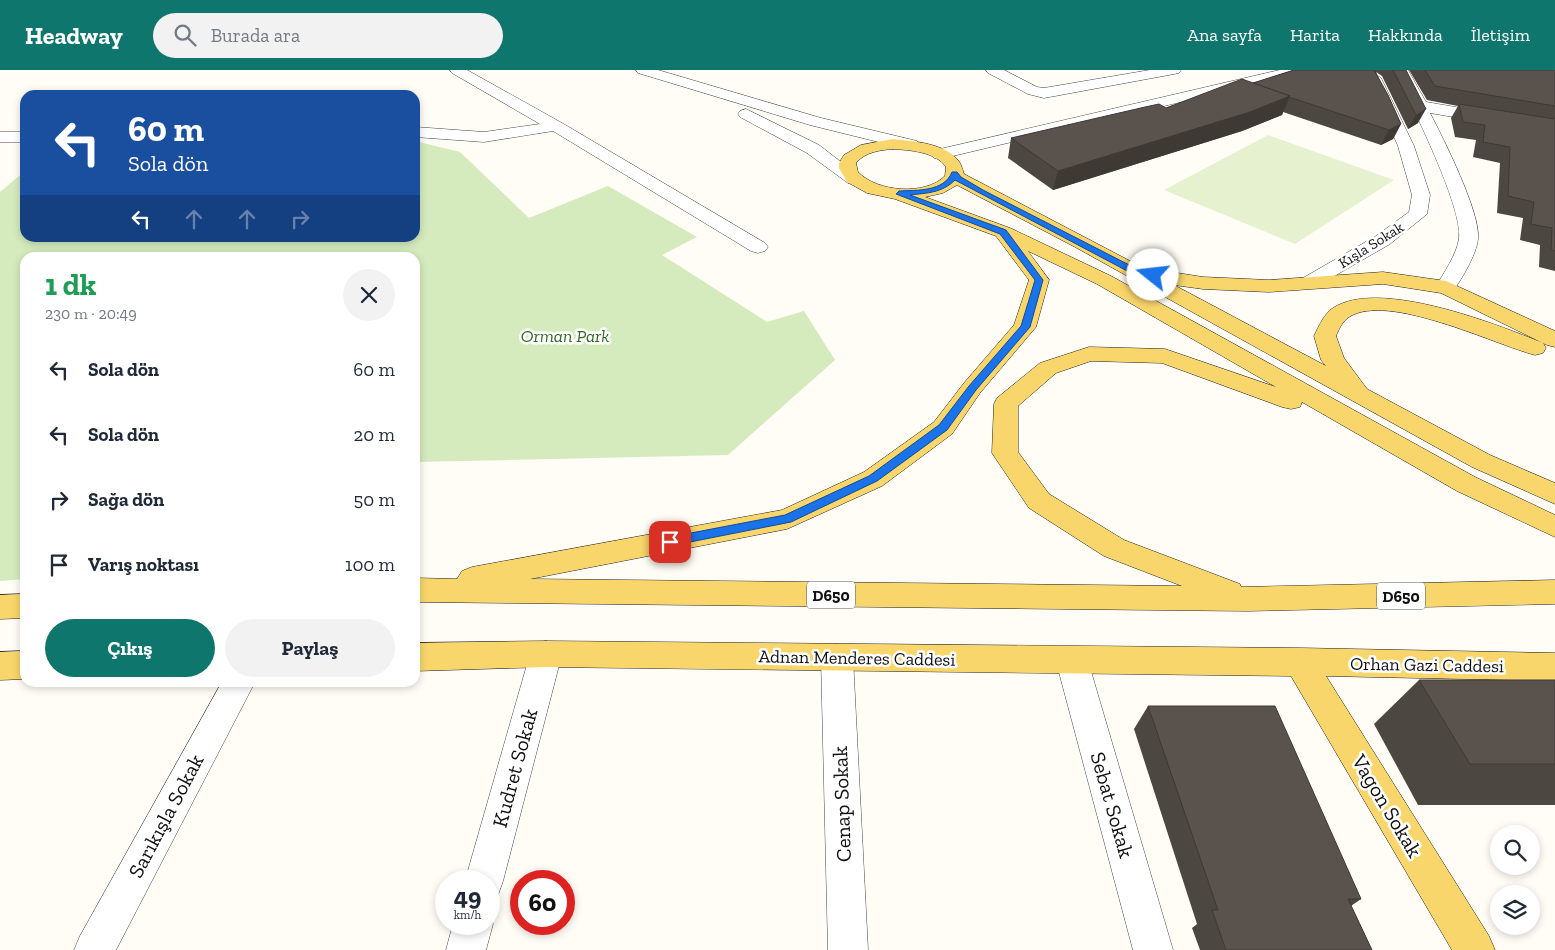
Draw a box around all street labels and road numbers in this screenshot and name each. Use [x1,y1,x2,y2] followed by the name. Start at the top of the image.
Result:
[1335,218,1407,272] street label: Kışla Sokak
[807,582,855,608] road number: D650
[1377,582,1425,610] road number: D650
[758,645,956,671] street label: Adnan Menderes Caddesi
[1350,653,1504,677] street label: Orhan Gazi Caddesi
[487,706,542,830] street label: Kudret Sokak
[827,746,856,862] street label: Cenap Sokak
[1085,749,1140,861] street label: Sebat Sokak
[1346,749,1428,862] street label: Vagon Sokak
[122,750,209,882] street label: Sarıkışla Sokak

